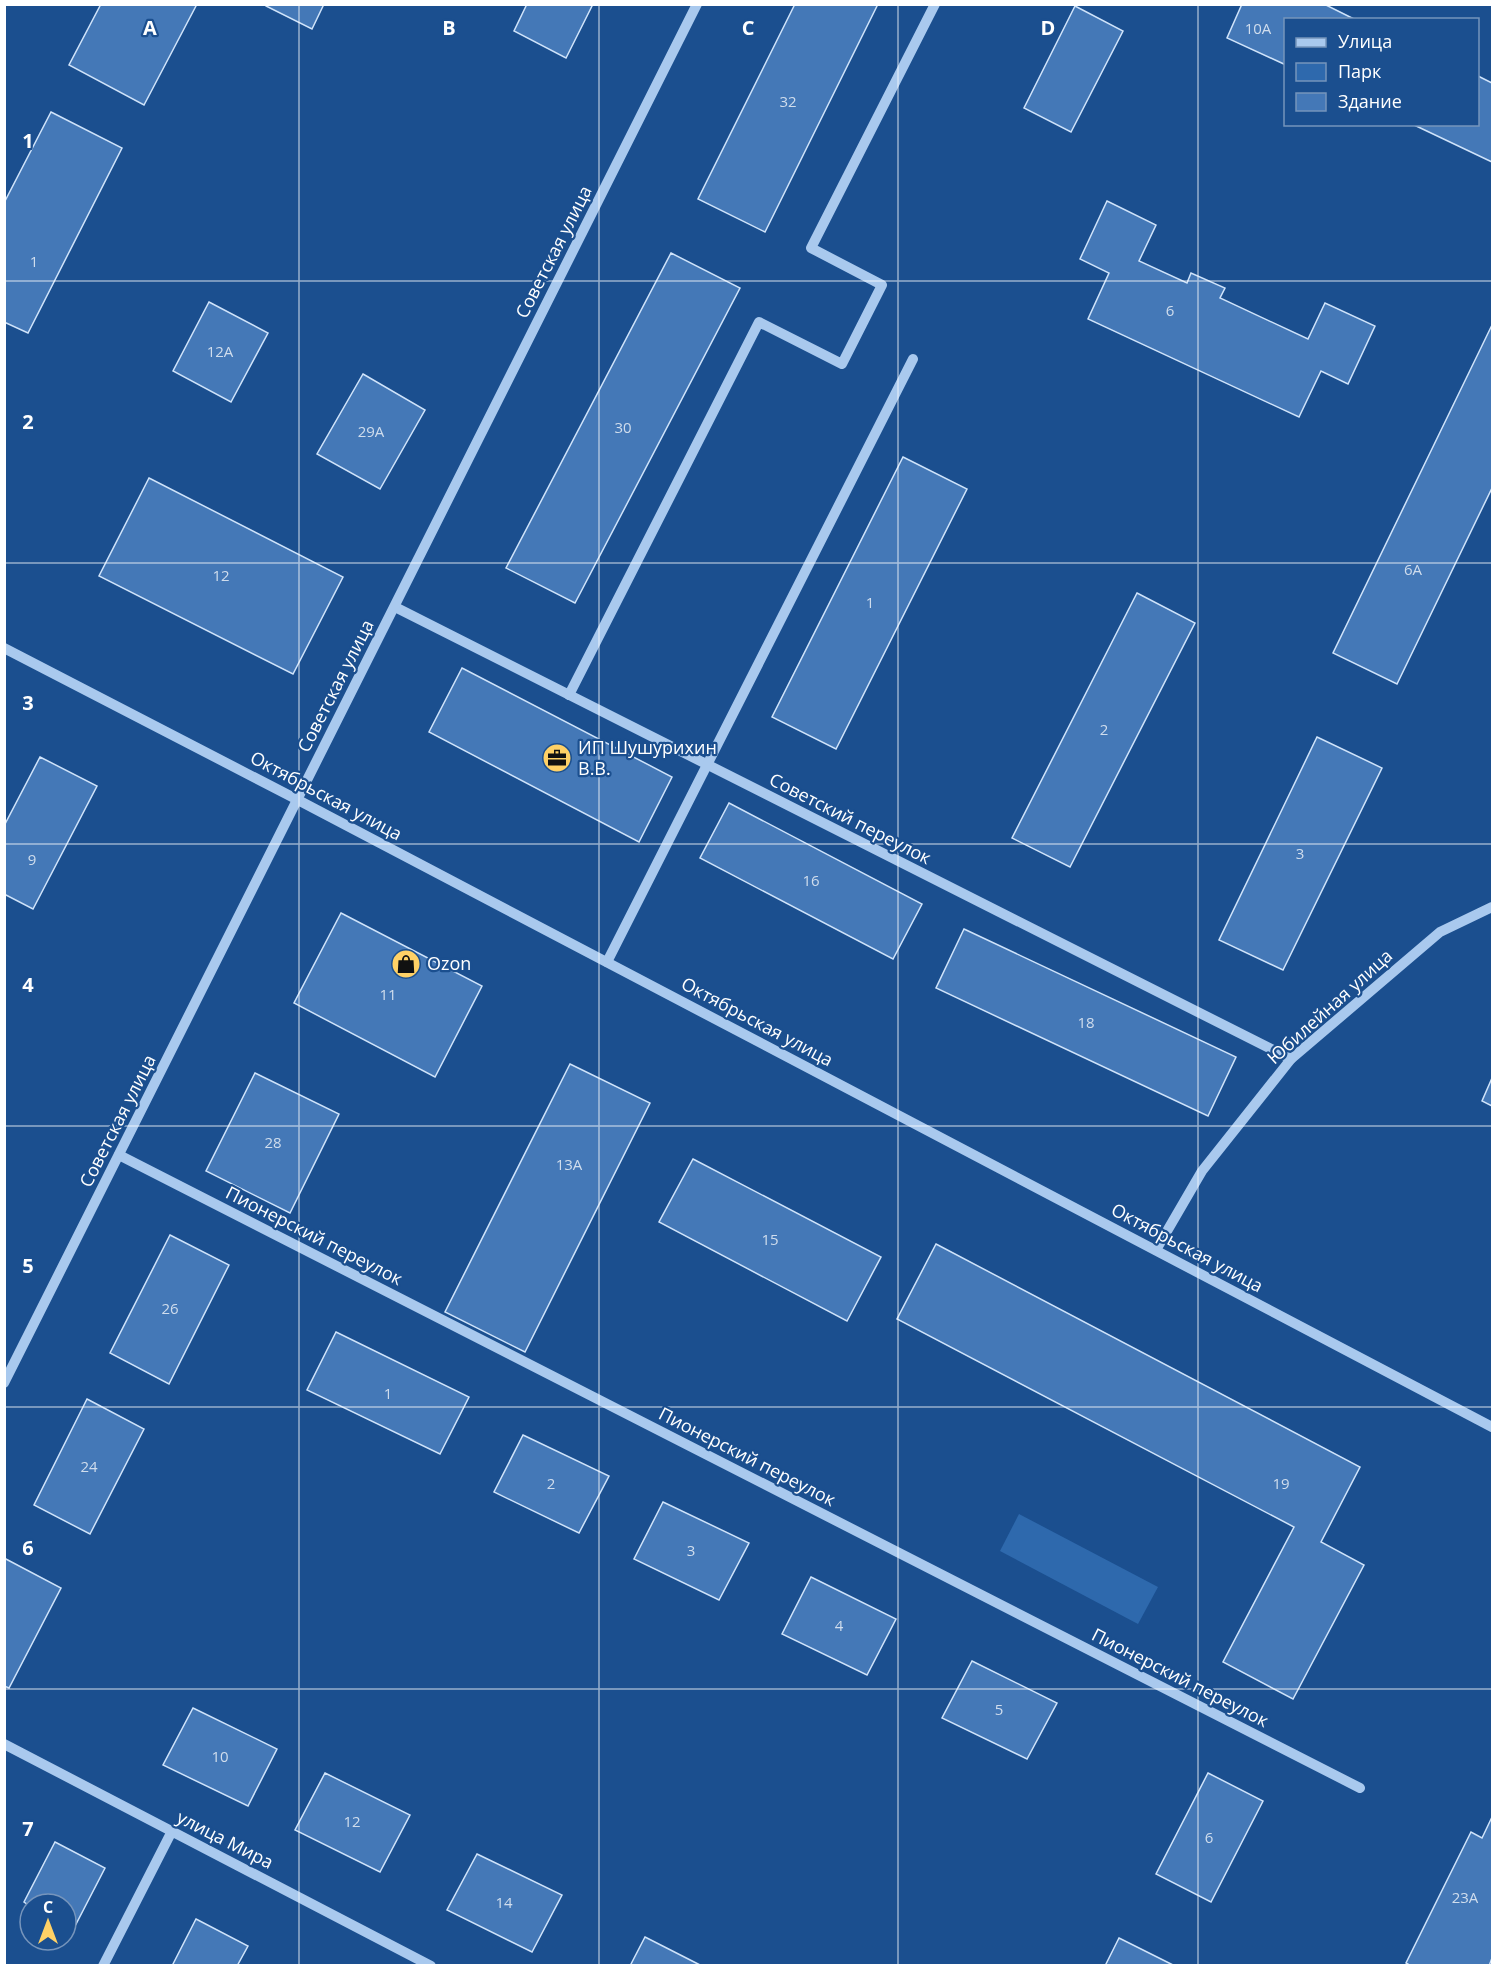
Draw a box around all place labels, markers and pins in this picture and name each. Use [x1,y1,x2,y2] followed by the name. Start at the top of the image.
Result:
[578,735,717,780] place label: ИП Шушурихин В.В.
[541,742,573,774] office icon: ИП Шушурихин В.В.
[390,948,422,980] shop icon: Ozon
[427,951,471,975] place label: Ozon

